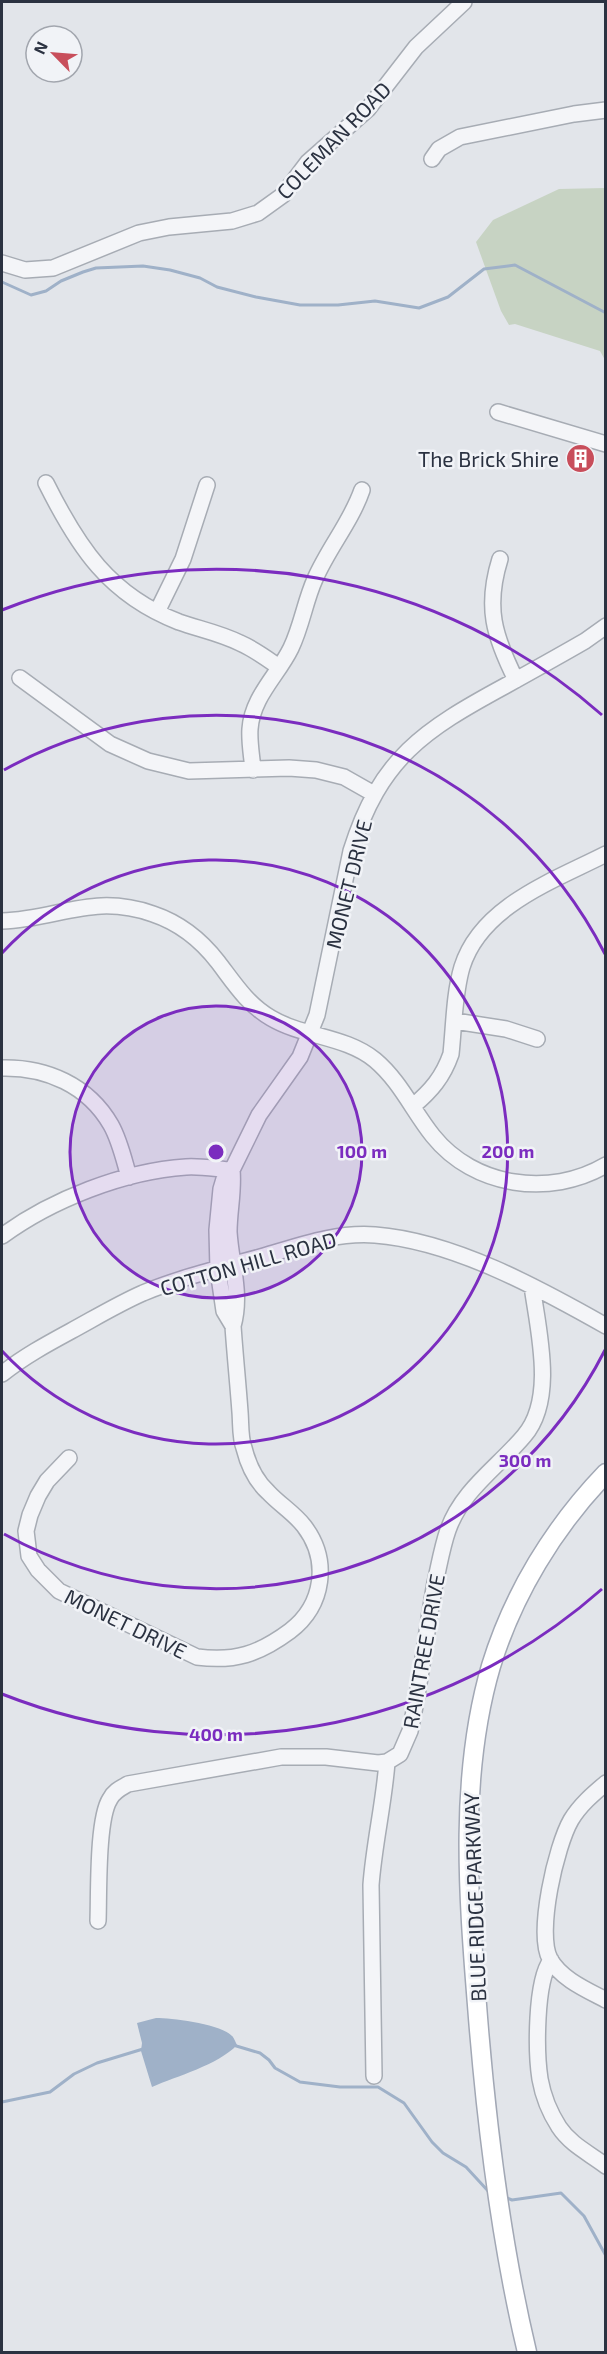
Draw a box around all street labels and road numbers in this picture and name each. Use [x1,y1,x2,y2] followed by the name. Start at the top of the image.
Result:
[271,76,395,204] street label: COLEMAN ROAD
[320,817,376,951] street label: MONET DRIVE
[157,1226,339,1300] street label: COTTON HILL ROAD
[397,1572,449,1730] street label: RAINTREE DRIVE
[61,1583,191,1663] street label: MONET DRIVE
[458,1792,490,2002] street label: BLUE RIDGE PARKWAY

